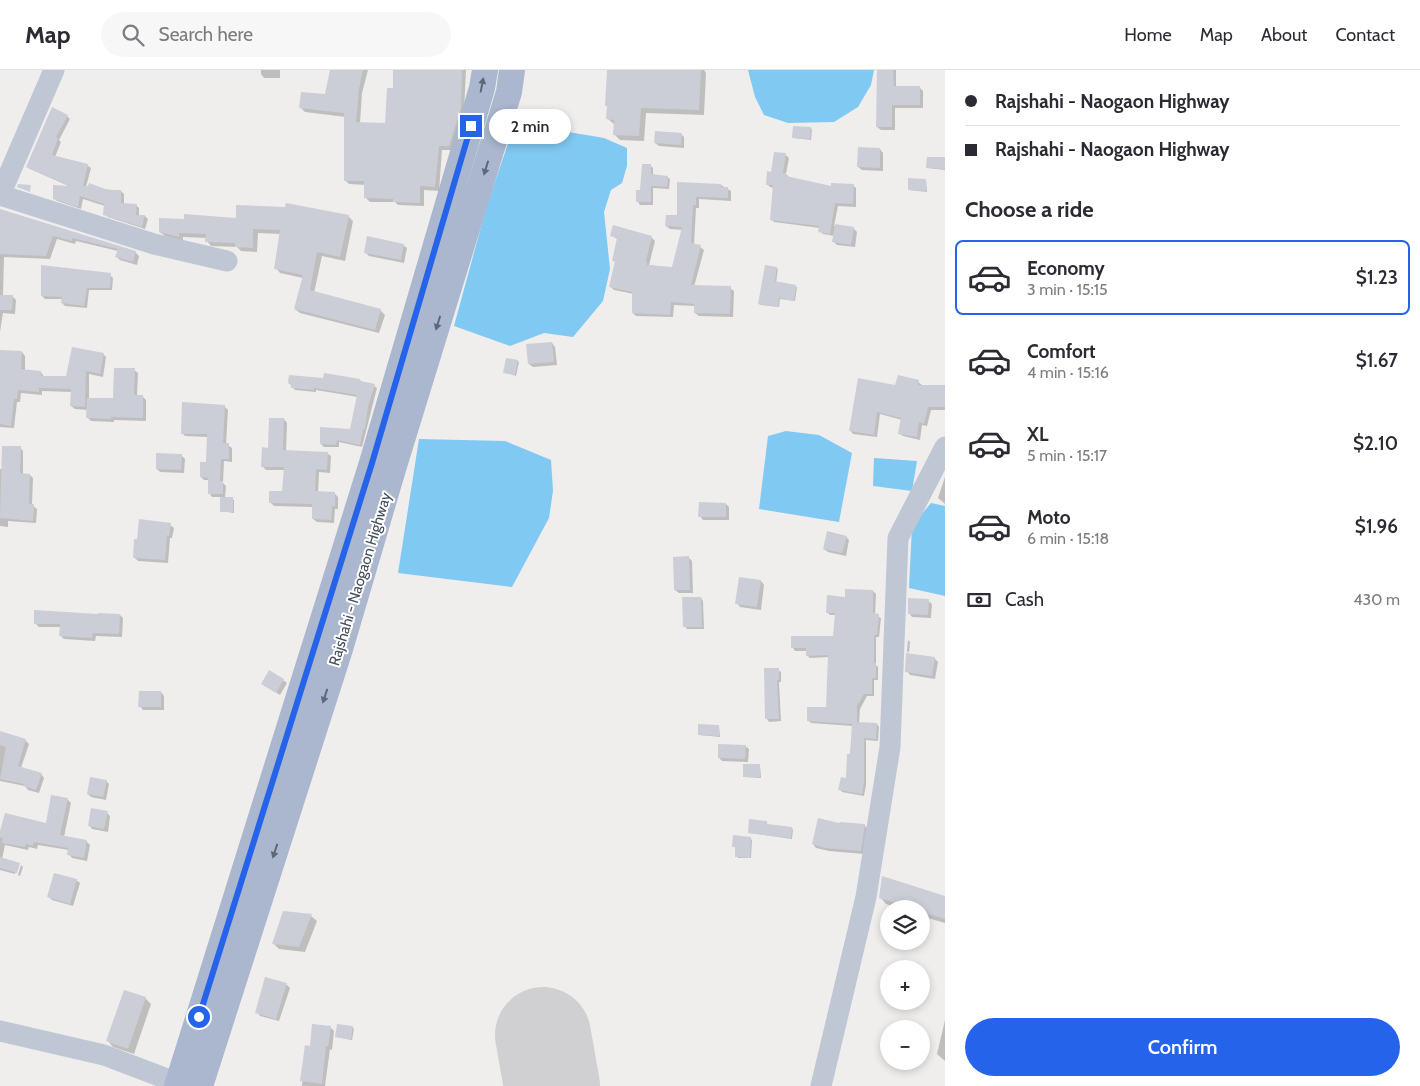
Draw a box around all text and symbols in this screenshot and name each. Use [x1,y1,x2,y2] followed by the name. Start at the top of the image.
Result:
[101,12,451,57] search box
[25,20,71,49] text: Map
[119,21,147,49] icon: search
[159,23,253,46] text: Search here
[1124,24,1172,46] text: Home
[1200,24,1233,46] text: Map
[1261,24,1307,46] text: About
[1335,24,1395,46] text: Contact
[478,78,486,93] one-way arrow
[995,90,1229,113] text: Rajshahi - Naogaon Highway
[488,108,571,144] callout: 2 min
[460,115,482,137] route end
[511,117,549,136] text: 2 min
[995,138,1229,161] text: Rajshahi - Naogaon Highway
[481,160,489,175] one-way arrow
[965,196,1094,223] text: Choose a ride
[967,255,1012,300] icon: car
[1027,257,1105,280] text: Economy
[1356,266,1398,289] text: $1.23
[1027,280,1108,299] text: 3 min · 15:15
[433,316,441,331] one-way arrow
[967,338,1012,383] icon: car
[1027,340,1096,363] text: Comfort
[1356,349,1398,372] text: $1.67
[1027,363,1109,382] text: 4 min · 15:16
[967,421,1012,466] icon: car
[1027,423,1048,446] text: XL
[1353,432,1398,455] text: $2.10
[1027,446,1107,465] text: 5 min · 15:17
[325,490,395,668] street label: Rajshahi - Naogaon Highway
[967,504,1012,549] icon: car
[1027,506,1071,529] text: Moto
[1355,515,1398,538] text: $1.96
[1027,529,1109,548] text: 6 min · 15:18
[965,586,993,614] icon: cash
[1005,588,1044,611] text: Cash
[1353,590,1400,609] text: 430 m
[321,689,329,704] one-way arrow
[271,844,279,859] one-way arrow
[880,900,930,1070] map controls
[880,900,930,950] button: layers
[880,960,930,1010] button: +
[188,1006,210,1028] route start
[965,1018,1400,1076] button: Confirm
[880,1020,930,1070] button: −

